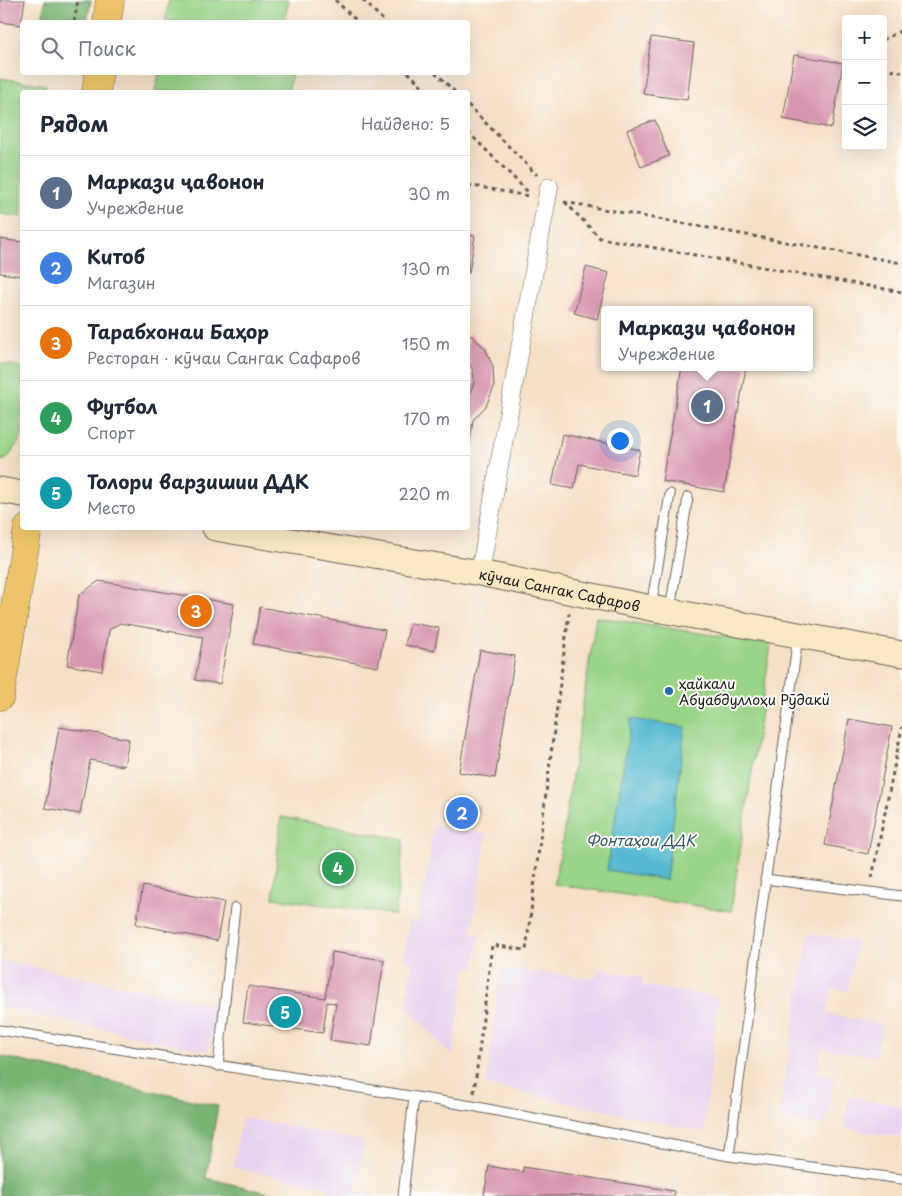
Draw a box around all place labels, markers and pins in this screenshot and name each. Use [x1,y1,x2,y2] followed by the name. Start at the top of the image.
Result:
[691,387,723,425] pin: 1
[180,592,212,630] pin: 3
[679,673,830,710] place label: ҳайкали Абуабдуллоҳи Рӯдакӣ
[663,685,675,697] marker: ҳайкали Абуабдуллоҳи Рӯдакӣ
[446,794,478,832] pin: 2
[322,849,354,887] pin: 4
[269,993,301,1031] pin: 5

